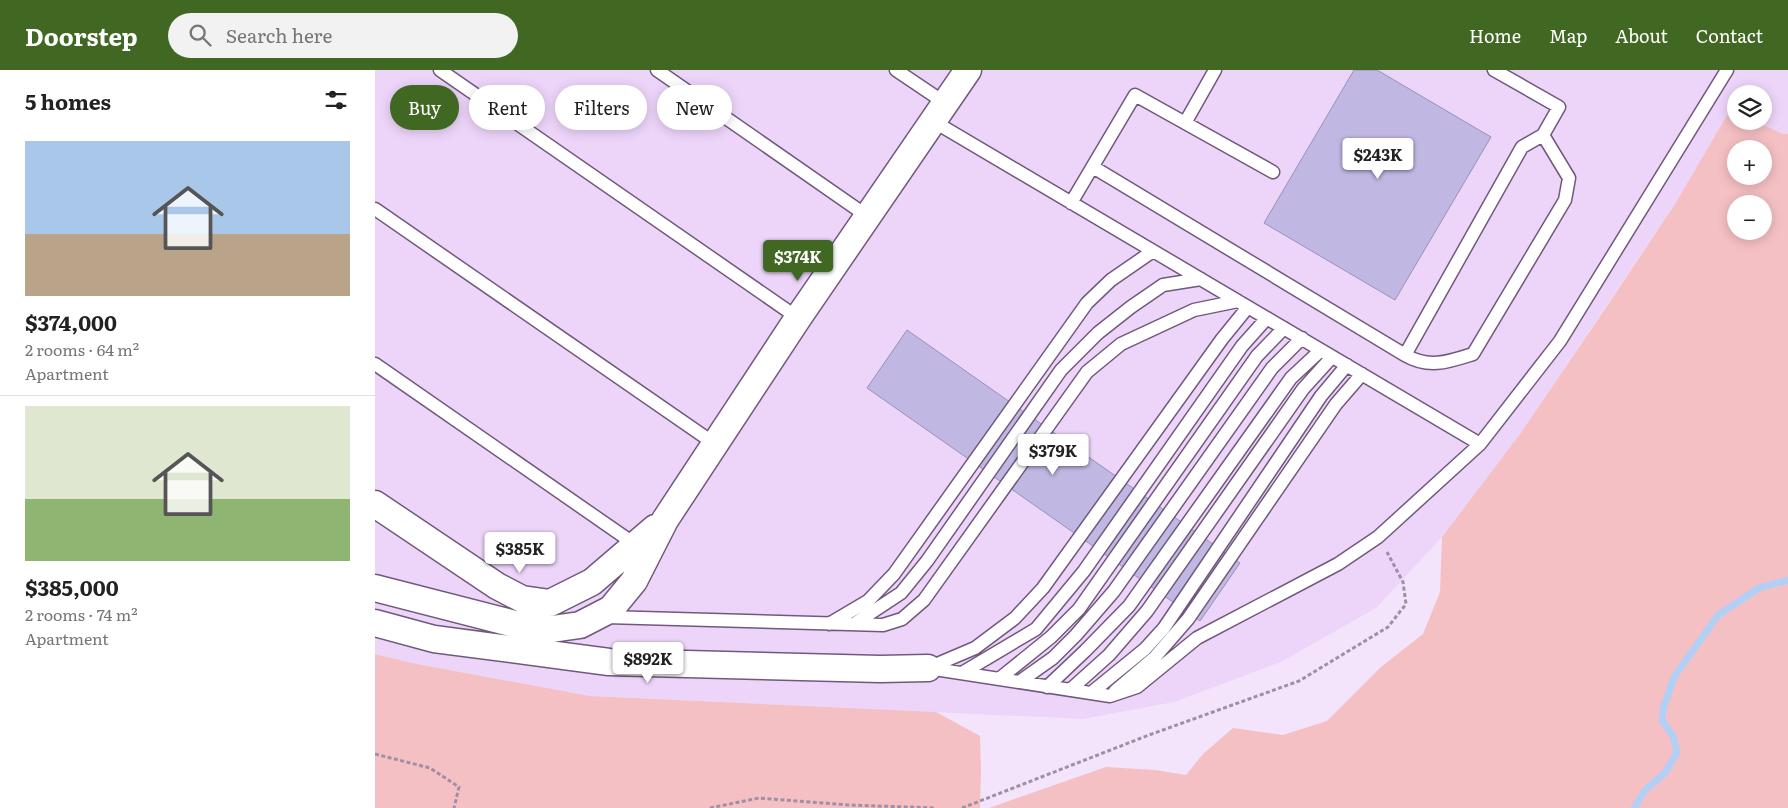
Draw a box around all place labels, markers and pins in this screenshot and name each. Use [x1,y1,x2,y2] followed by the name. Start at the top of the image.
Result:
[1343,138,1413,180] pin: $243K
[763,240,833,282] pin: $374K
[1018,434,1088,476] pin: $379K
[485,532,555,574] pin: $385K
[613,642,683,684] pin: $892K

